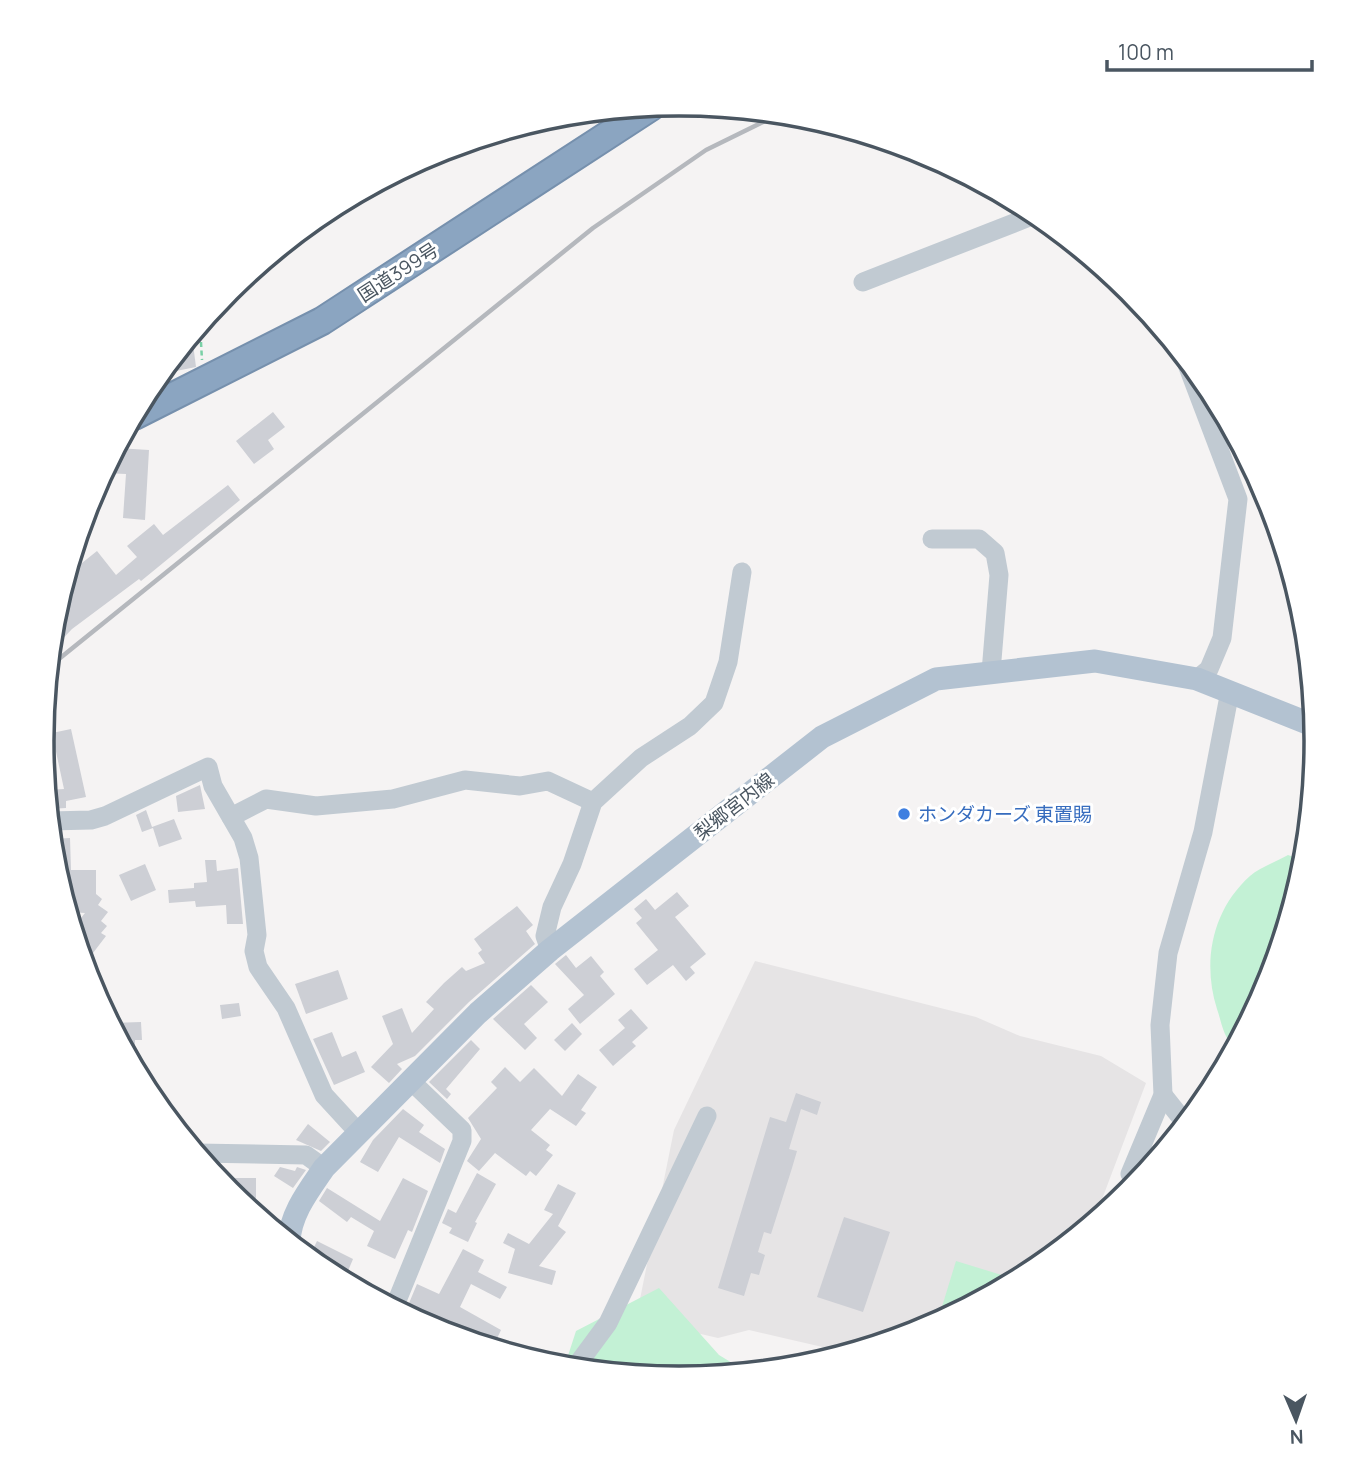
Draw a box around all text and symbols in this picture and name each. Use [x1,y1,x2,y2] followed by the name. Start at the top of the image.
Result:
[1107,28,1312,72] scale bar
[1118,38,1174,66] text: 100 m
[353,236,443,308] street label: 国道399号
[689,767,779,845] street label: 梨郷宮内線
[918,801,1092,827] place label: ホンダカーズ 東置賜
[896,806,912,822] marker: ホンダカーズ 東置賜
[1261,1385,1331,1455] north arrow
[1289,1424,1304,1450] text: N

